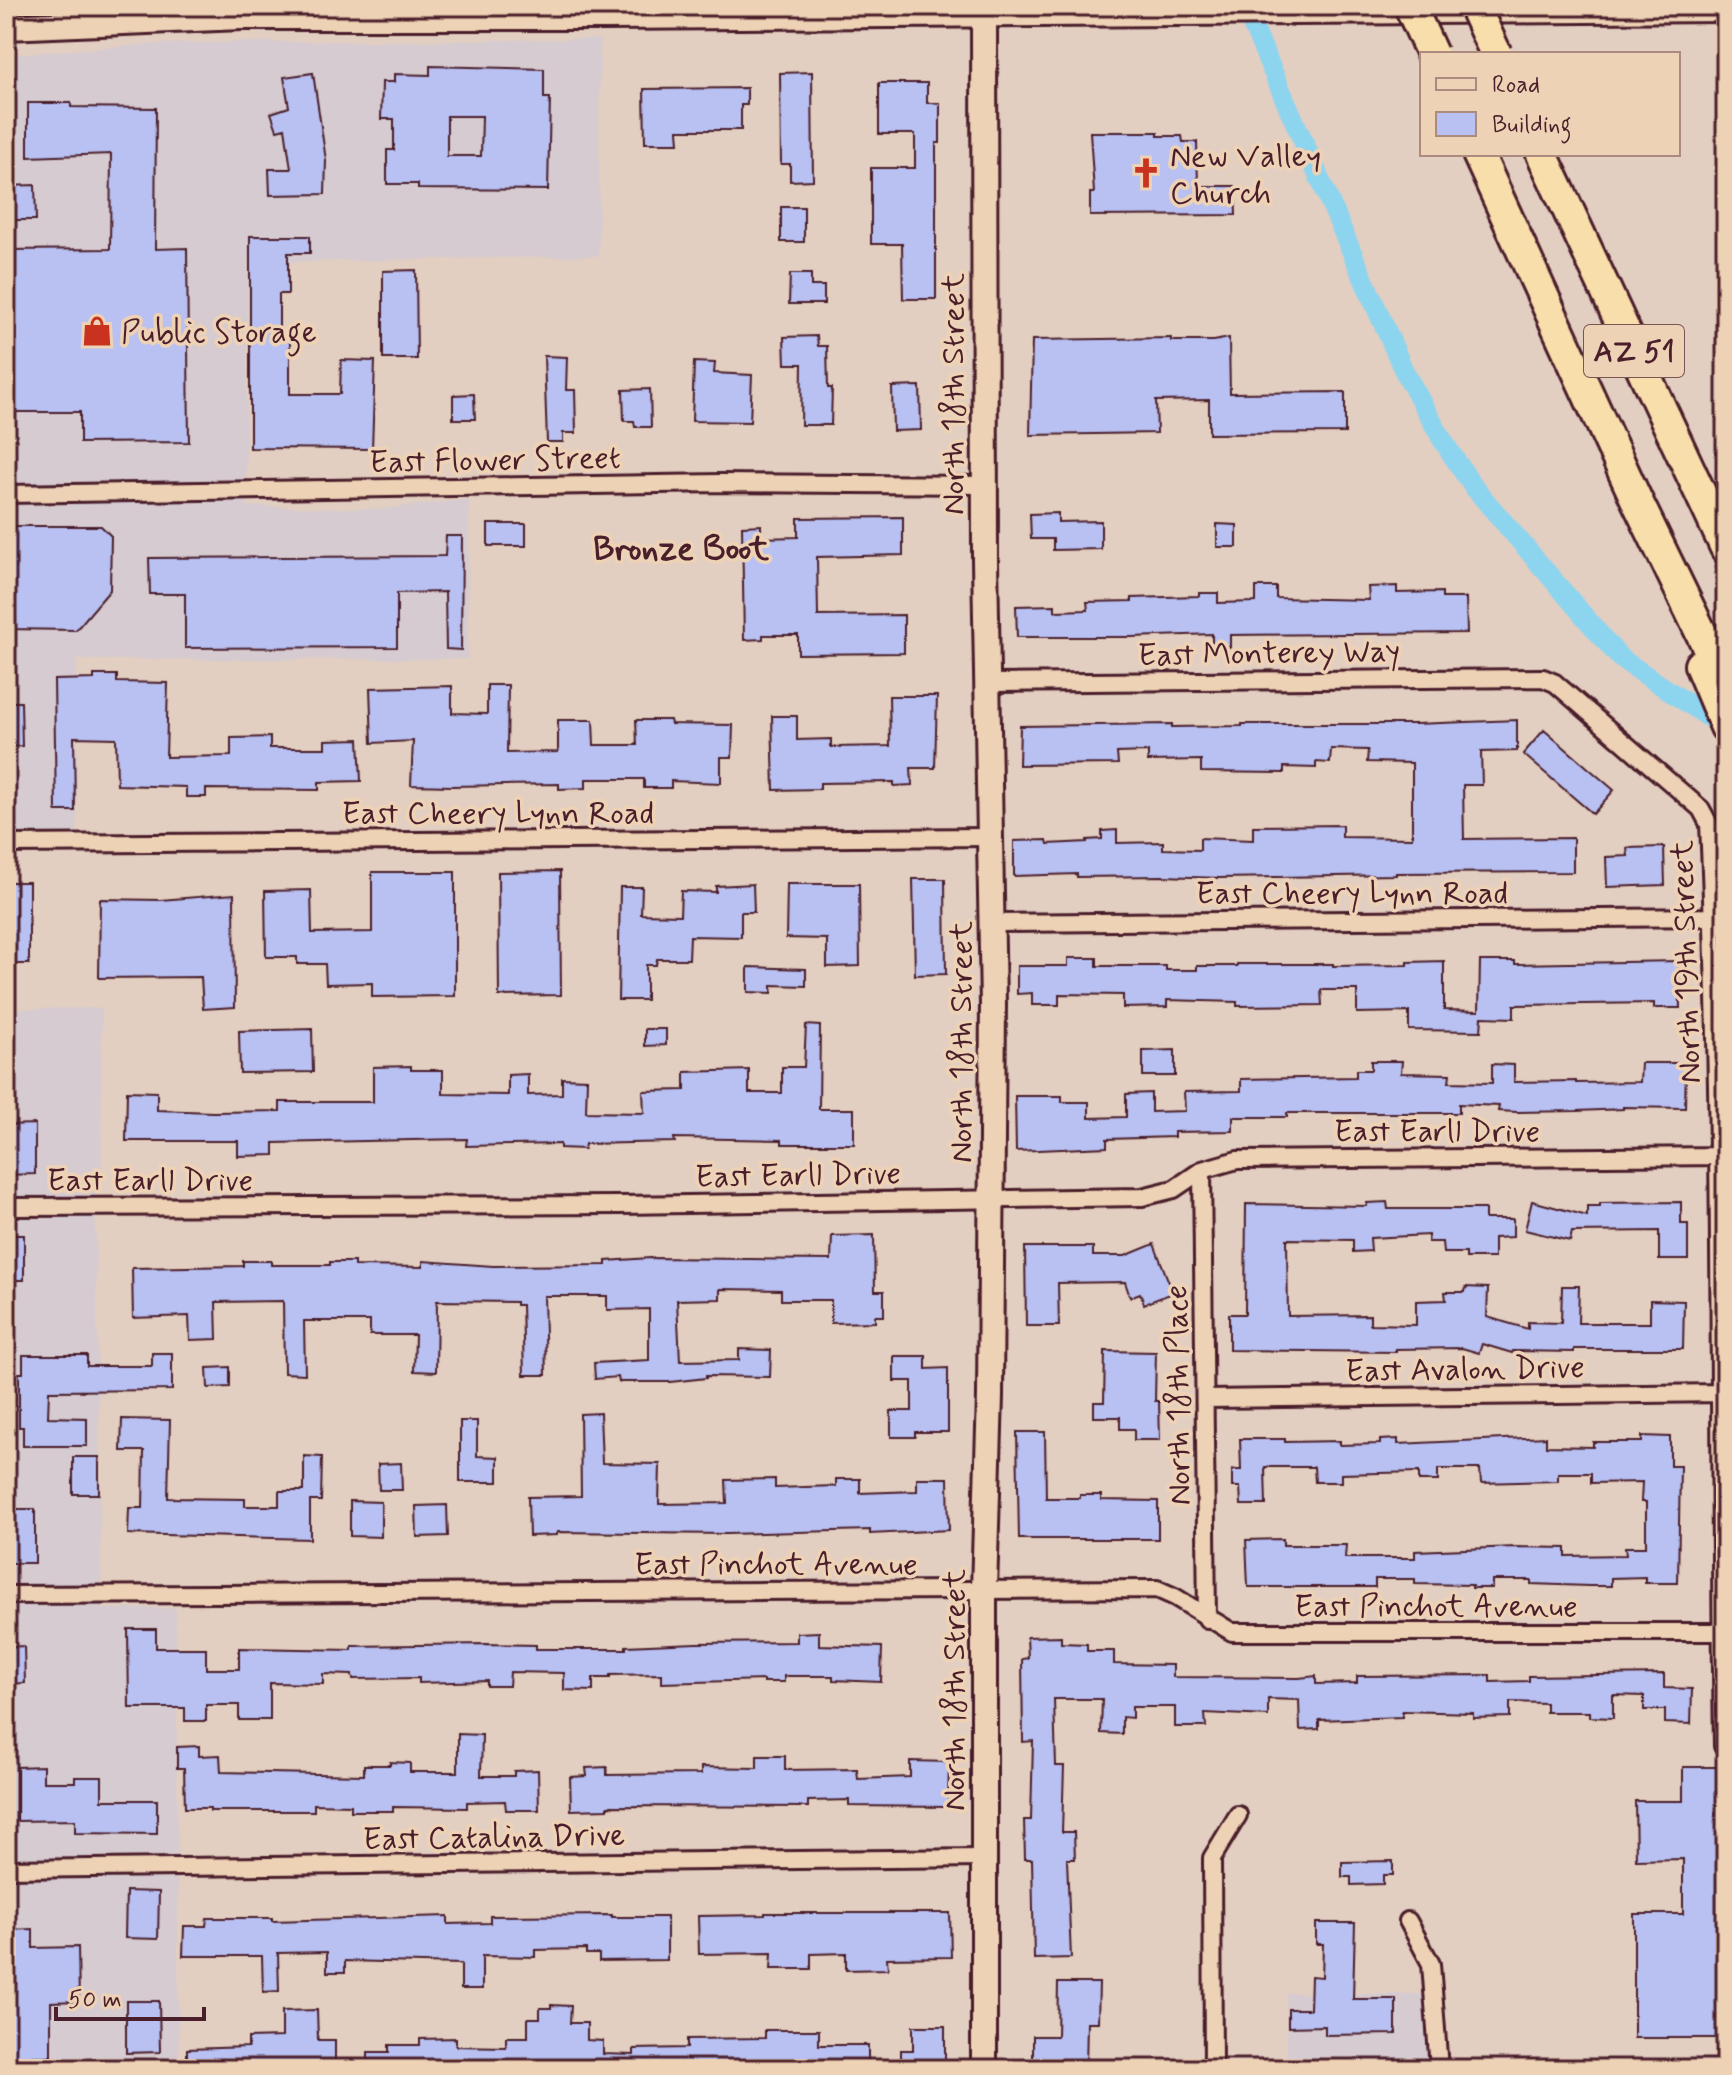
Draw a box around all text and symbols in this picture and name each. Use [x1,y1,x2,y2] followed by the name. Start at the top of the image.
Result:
[1420,52,1680,156] legend
[1492,70,1540,101] text: Road
[1492,110,1572,144] text: Building
[1170,136,1321,215] place label: New Valley Church
[1129,156,1163,190] church icon: New Valley Church
[933,273,975,515] street label: North 18th Street
[121,312,317,357] place label: Public Storage
[80,314,114,348] shop icon: Public Storage
[1584,325,1684,377] road number: AZ 51
[369,438,621,484] street label: East Flower Street
[593,527,770,572] district label: Bronze Boot
[1137,631,1401,677] street label: East Monterey Way
[342,793,654,835] street label: East Cheery Lynn Road
[1662,839,1712,1084] street label: North 19th Street
[1196,873,1508,915] street label: East Cheery Lynn Road
[941,921,983,1163] street label: North 18th Street
[1334,1111,1540,1153] street label: East Earll Drive
[695,1153,901,1199] street label: East Earll Drive
[47,1160,253,1202] street label: East Earll Drive
[1156,1284,1202,1506] street label: North 18th Place
[1345,1347,1585,1393] street label: East Avalon Drive
[634,1544,918,1586] street label: East Pinchot Avenue
[934,1569,976,1811] street label: North 18th Street
[1294,1586,1578,1628] street label: East Pinchot Avenue
[363,1815,626,1861] street label: East Catalina Drive
[56,1971,204,2021] scale bar
[68,1985,122,2016] text: 50 m

